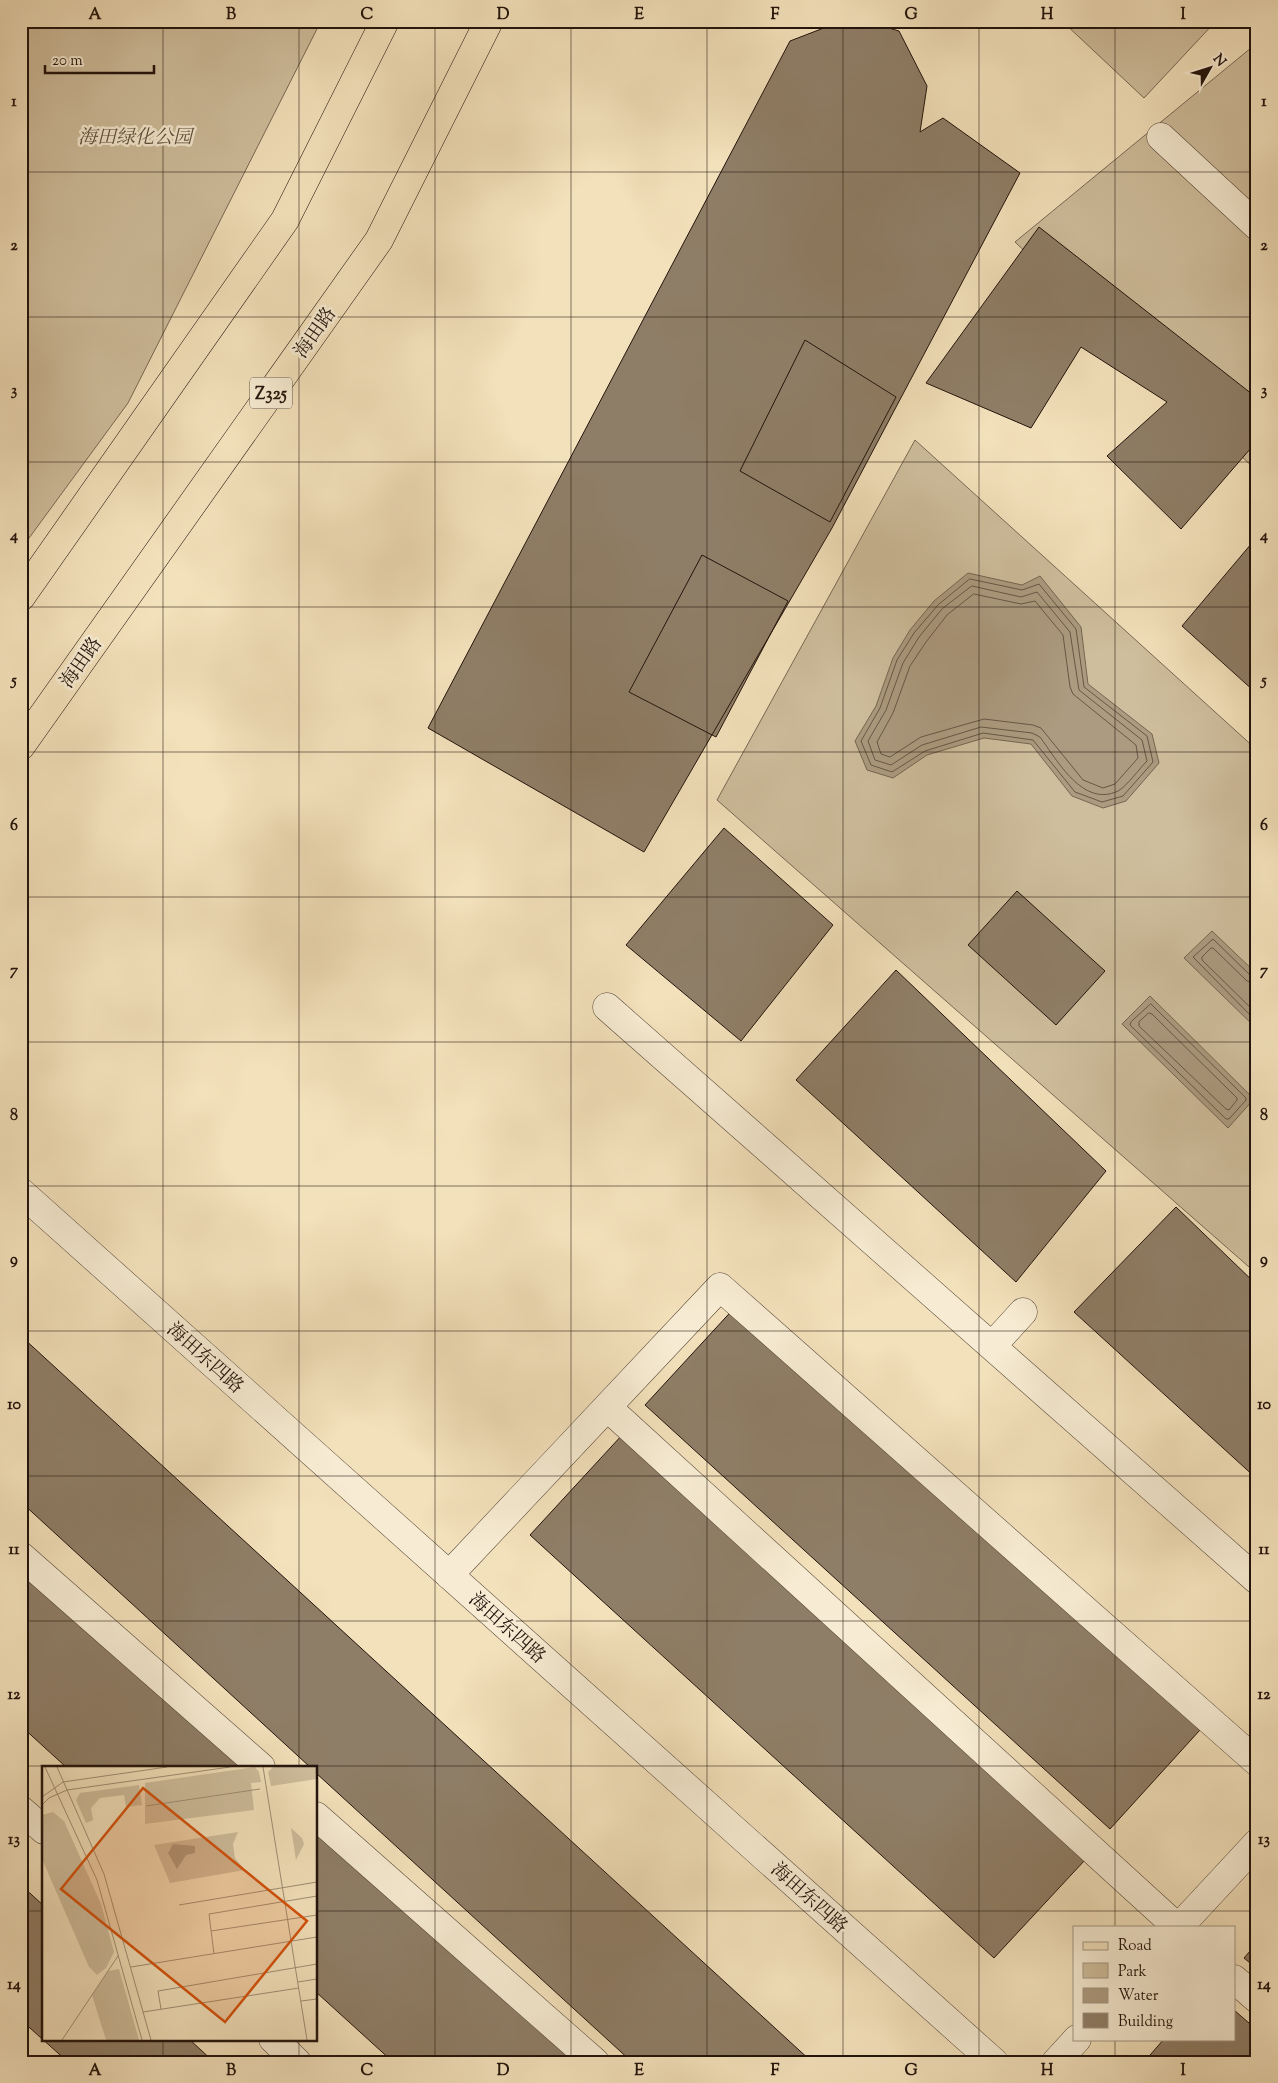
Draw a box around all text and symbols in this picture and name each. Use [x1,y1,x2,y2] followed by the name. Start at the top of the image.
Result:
[89,4,102,27] text: A
[226,4,236,27] text: B
[361,4,374,27] text: C
[497,4,510,27] text: D
[634,4,644,27] text: E
[771,4,780,27] text: F
[904,4,918,27] text: G
[1041,4,1054,27] text: H
[1180,4,1186,27] text: I
[45,42,154,74] scale bar
[1186,42,1236,92] north arrow
[1207,50,1230,72] text: N
[52,51,83,72] text: 20 m
[11,91,17,114] text: 1
[1261,91,1267,114] text: 1
[78,125,195,152] park label: 海田绿化公园
[10,235,18,258] text: 2
[1260,235,1268,258] text: 2
[289,302,343,365] street label: 海田路
[250,378,292,408] road number: Z325
[11,380,18,403] text: 3
[1261,380,1268,403] text: 3
[9,525,18,548] text: 4
[1259,525,1268,548] text: 4
[55,632,109,695] street label: 海田路
[9,670,17,693] text: 5
[1259,670,1267,693] text: 5
[10,815,18,838] text: 6
[1260,815,1268,838] text: 6
[10,960,19,983] text: 7
[1260,960,1269,983] text: 7
[10,1105,18,1128] text: 8
[1260,1105,1268,1128] text: 8
[10,1249,18,1272] text: 9
[1260,1249,1268,1272] text: 9
[160,1317,249,1401] street label: 海田东四路
[7,1394,21,1417] text: 10
[1257,1394,1271,1417] text: 10
[9,1539,20,1562] text: 11
[1259,1539,1270,1562] text: 11
[462,1587,551,1671] street label: 海田东四路
[8,1684,21,1707] text: 12
[1258,1684,1271,1707] text: 12
[42,1766,318,2040] inset map
[8,1829,20,1852] text: 13
[1258,1829,1270,1852] text: 13
[764,1857,853,1941] street label: 海田东四路
[1073,1926,1236,2040] legend
[1118,1936,1152,1957] text: Road
[1118,1962,1147,1983] text: Park
[7,1974,21,1997] text: 14
[1257,1974,1271,1997] text: 14
[1118,1986,1159,2007] text: Water
[1118,2012,1173,2033] text: Building
[89,2060,102,2083] text: A
[226,2060,236,2083] text: B
[361,2060,374,2083] text: C
[497,2060,510,2083] text: D
[634,2060,644,2083] text: E
[771,2060,780,2083] text: F
[904,2060,918,2083] text: G
[1041,2060,1054,2083] text: H
[1180,2060,1186,2083] text: I

